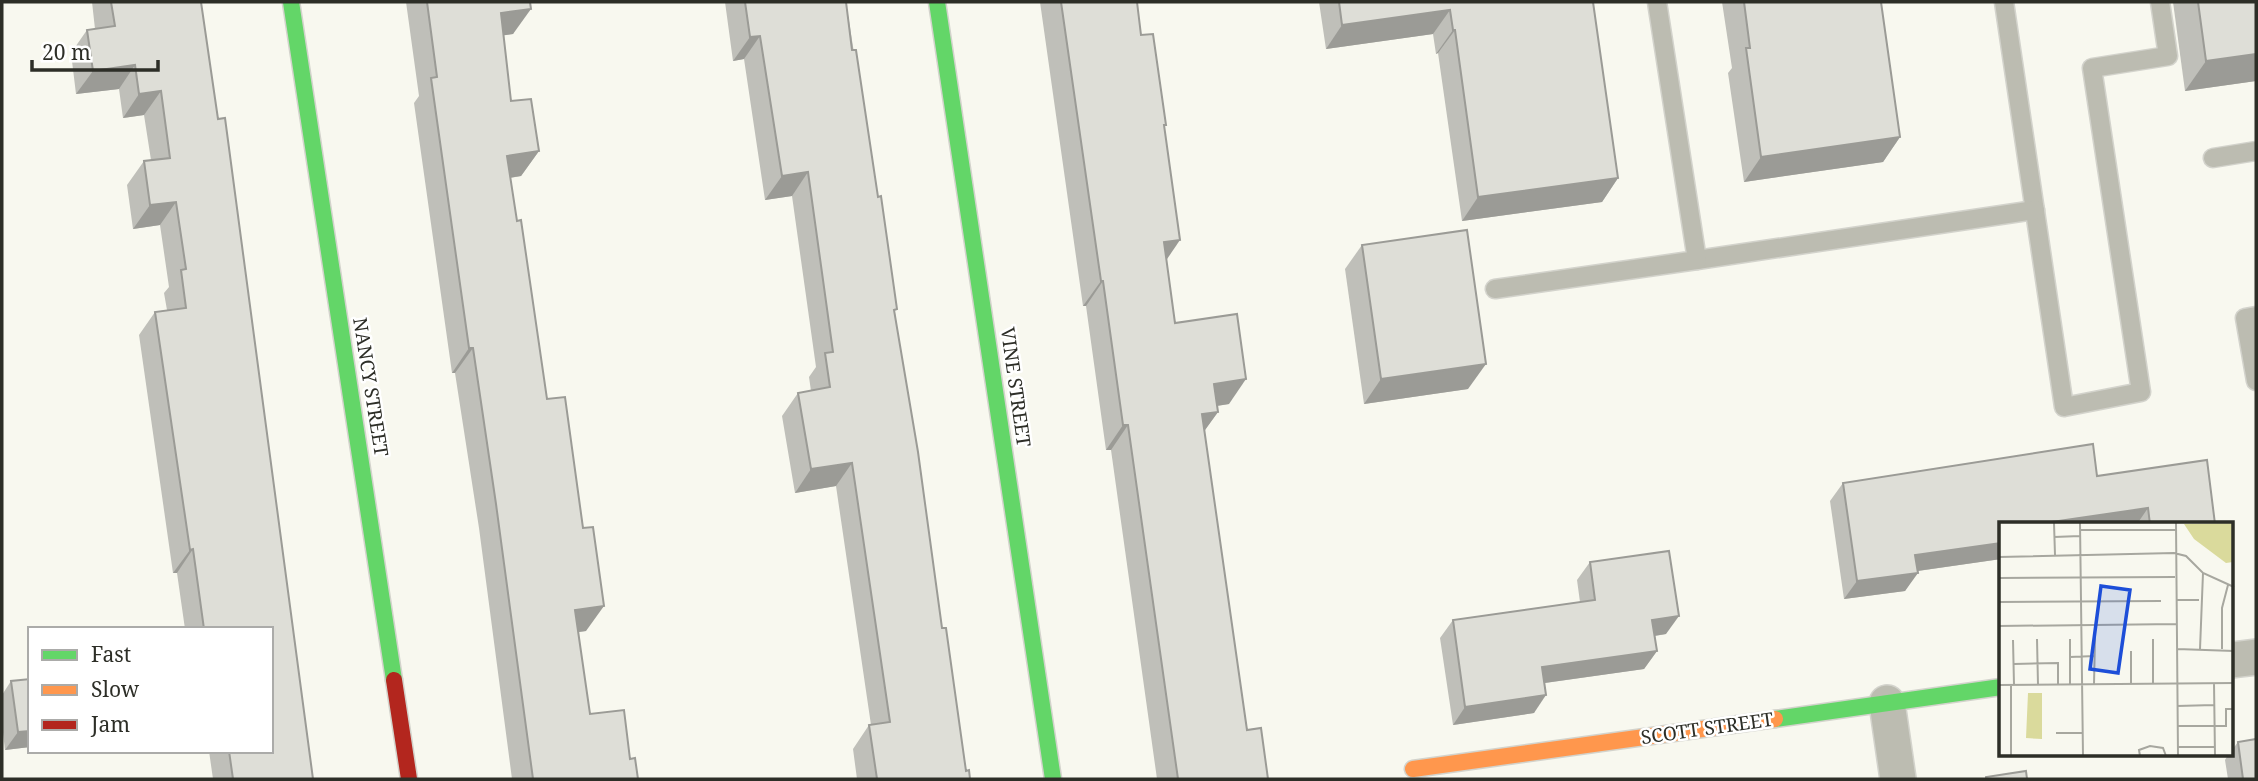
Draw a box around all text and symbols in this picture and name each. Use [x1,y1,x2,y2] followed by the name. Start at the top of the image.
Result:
[32,28,158,72] scale bar
[42,38,91,66] text: 20 m
[347,316,395,459] street label: NANCY STREET
[995,326,1037,449] street label: VINE STREET
[1999,522,2234,756] inset map
[28,627,273,753] legend
[91,640,131,668] text: Fast
[91,675,140,703] text: Slow
[1639,706,1775,750] street label: SCOTT STREET
[90,710,130,738] text: Jam

